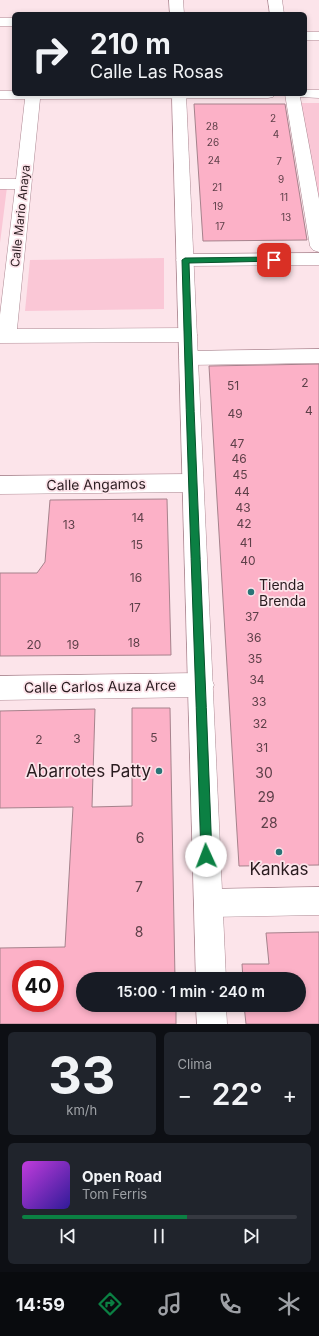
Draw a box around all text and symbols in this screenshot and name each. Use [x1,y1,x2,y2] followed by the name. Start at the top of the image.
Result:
[90,27,171,61] text: 210 m
[24,28,76,80] icon: right
[90,61,224,82] text: Calle Las Rosas
[270,112,276,124] house number: 2
[206,120,218,132] house number: 28
[273,128,279,140] house number: 4
[207,136,219,148] house number: 26
[208,154,220,166] house number: 24
[276,155,282,167] house number: 7
[7,164,33,268] street label: Calle Mario Anaya
[278,173,284,185] house number: 9
[212,181,222,193] house number: 21
[280,191,288,203] house number: 11
[213,200,223,212] house number: 19
[281,211,291,223] house number: 13
[215,220,225,232] house number: 17
[257,243,291,277] pin
[263,249,285,271] icon: arrive
[301,375,309,390] house number: 2
[227,378,239,393] house number: 51
[305,403,313,418] house number: 4
[227,406,243,421] house number: 49
[230,436,244,451] house number: 47
[231,451,247,466] house number: 46
[232,467,248,482] house number: 45
[46,475,146,493] street label: Calle Angamos
[234,484,250,499] house number: 44
[235,500,251,515] house number: 43
[132,510,145,525] house number: 14
[236,516,252,531] house number: 42
[63,517,75,532] house number: 13
[240,535,252,550] house number: 41
[131,537,143,552] house number: 15
[240,553,256,568] house number: 40
[130,570,142,585] house number: 16
[259,576,306,609] place label: Tienda Brenda
[246,587,256,597] marker: Tienda Brenda
[129,600,141,615] house number: 17
[245,609,259,624] house number: 37
[247,630,261,645] house number: 36
[128,635,140,650] house number: 18
[27,637,41,652] house number: 20
[67,637,79,652] house number: 19
[248,651,262,666] house number: 35
[249,672,265,687] house number: 34
[24,676,176,696] street label: Calle Carlos Auza Arce
[252,694,266,709] house number: 33
[253,716,267,731] house number: 32
[150,730,158,745] house number: 5
[73,731,81,746] house number: 3
[35,732,43,747] house number: 2
[256,740,268,755] house number: 31
[26,761,151,781] place label: Abarrotes Patty
[255,764,273,781] house number: 30
[154,766,164,776] marker: Abarrotes Patty
[257,788,275,805] house number: 29
[260,814,278,831] house number: 28
[136,829,144,846] house number: 6
[185,835,227,877] position arrow
[274,847,284,857] marker: Kankas
[250,859,308,879] place label: Kankas
[135,878,143,895] house number: 7
[135,923,143,940] house number: 8
[12,960,64,1012] speed limit sign: 40
[117,982,265,1001] text: 15:00 · 1 min · 240 m
[48,1044,115,1107] text: 33
[178,1056,212,1072] text: Clima
[212,1076,263,1112] text: 22°
[178,1082,192,1108] text: −
[282,1082,297,1108] text: +
[66,1102,97,1118] text: km/h
[82,1167,162,1186] text: Open Road
[82,1186,147,1202] text: Tom Ferris
[57,1225,79,1247] icon: previous
[148,1225,170,1247] icon: pause
[240,1225,262,1247] icon: next
[96,1290,124,1318] icon: directions
[156,1290,184,1318] icon: music
[216,1290,244,1318] icon: phone
[275,1290,303,1318] icon: climate
[16,1294,65,1315] text: 14:59

